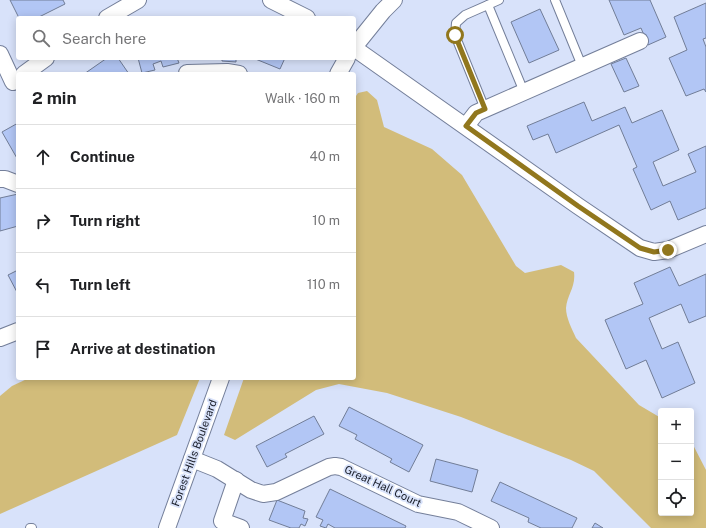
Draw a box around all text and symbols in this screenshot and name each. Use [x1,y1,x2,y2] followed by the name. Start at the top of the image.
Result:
[16,16,356,60] search box
[446,26,464,44] route start
[30,27,52,49] icon: search
[62,30,146,47] text: Search here
[32,88,77,108] text: 2 min
[265,91,340,106] text: Walk · 160 m
[32,146,54,168] icon: ahead
[70,148,135,165] text: Continue
[309,149,340,164] text: 40 m
[32,210,54,232] icon: right
[70,212,140,229] text: Turn right
[312,213,340,228] text: 10 m
[659,241,677,259] route end
[32,274,54,296] icon: left
[70,276,131,293] text: Turn left
[307,277,340,292] text: 110 m
[32,338,54,360] icon: arrive
[70,340,215,357] text: Arrive at destination
[169,398,219,508] street label: Forest Hills Boulevard
[658,408,694,516] map controls
[658,408,694,444] button: +
[658,444,694,480] button: −
[343,463,423,509] street label: Great Hall Court
[658,480,694,516] button: locate

